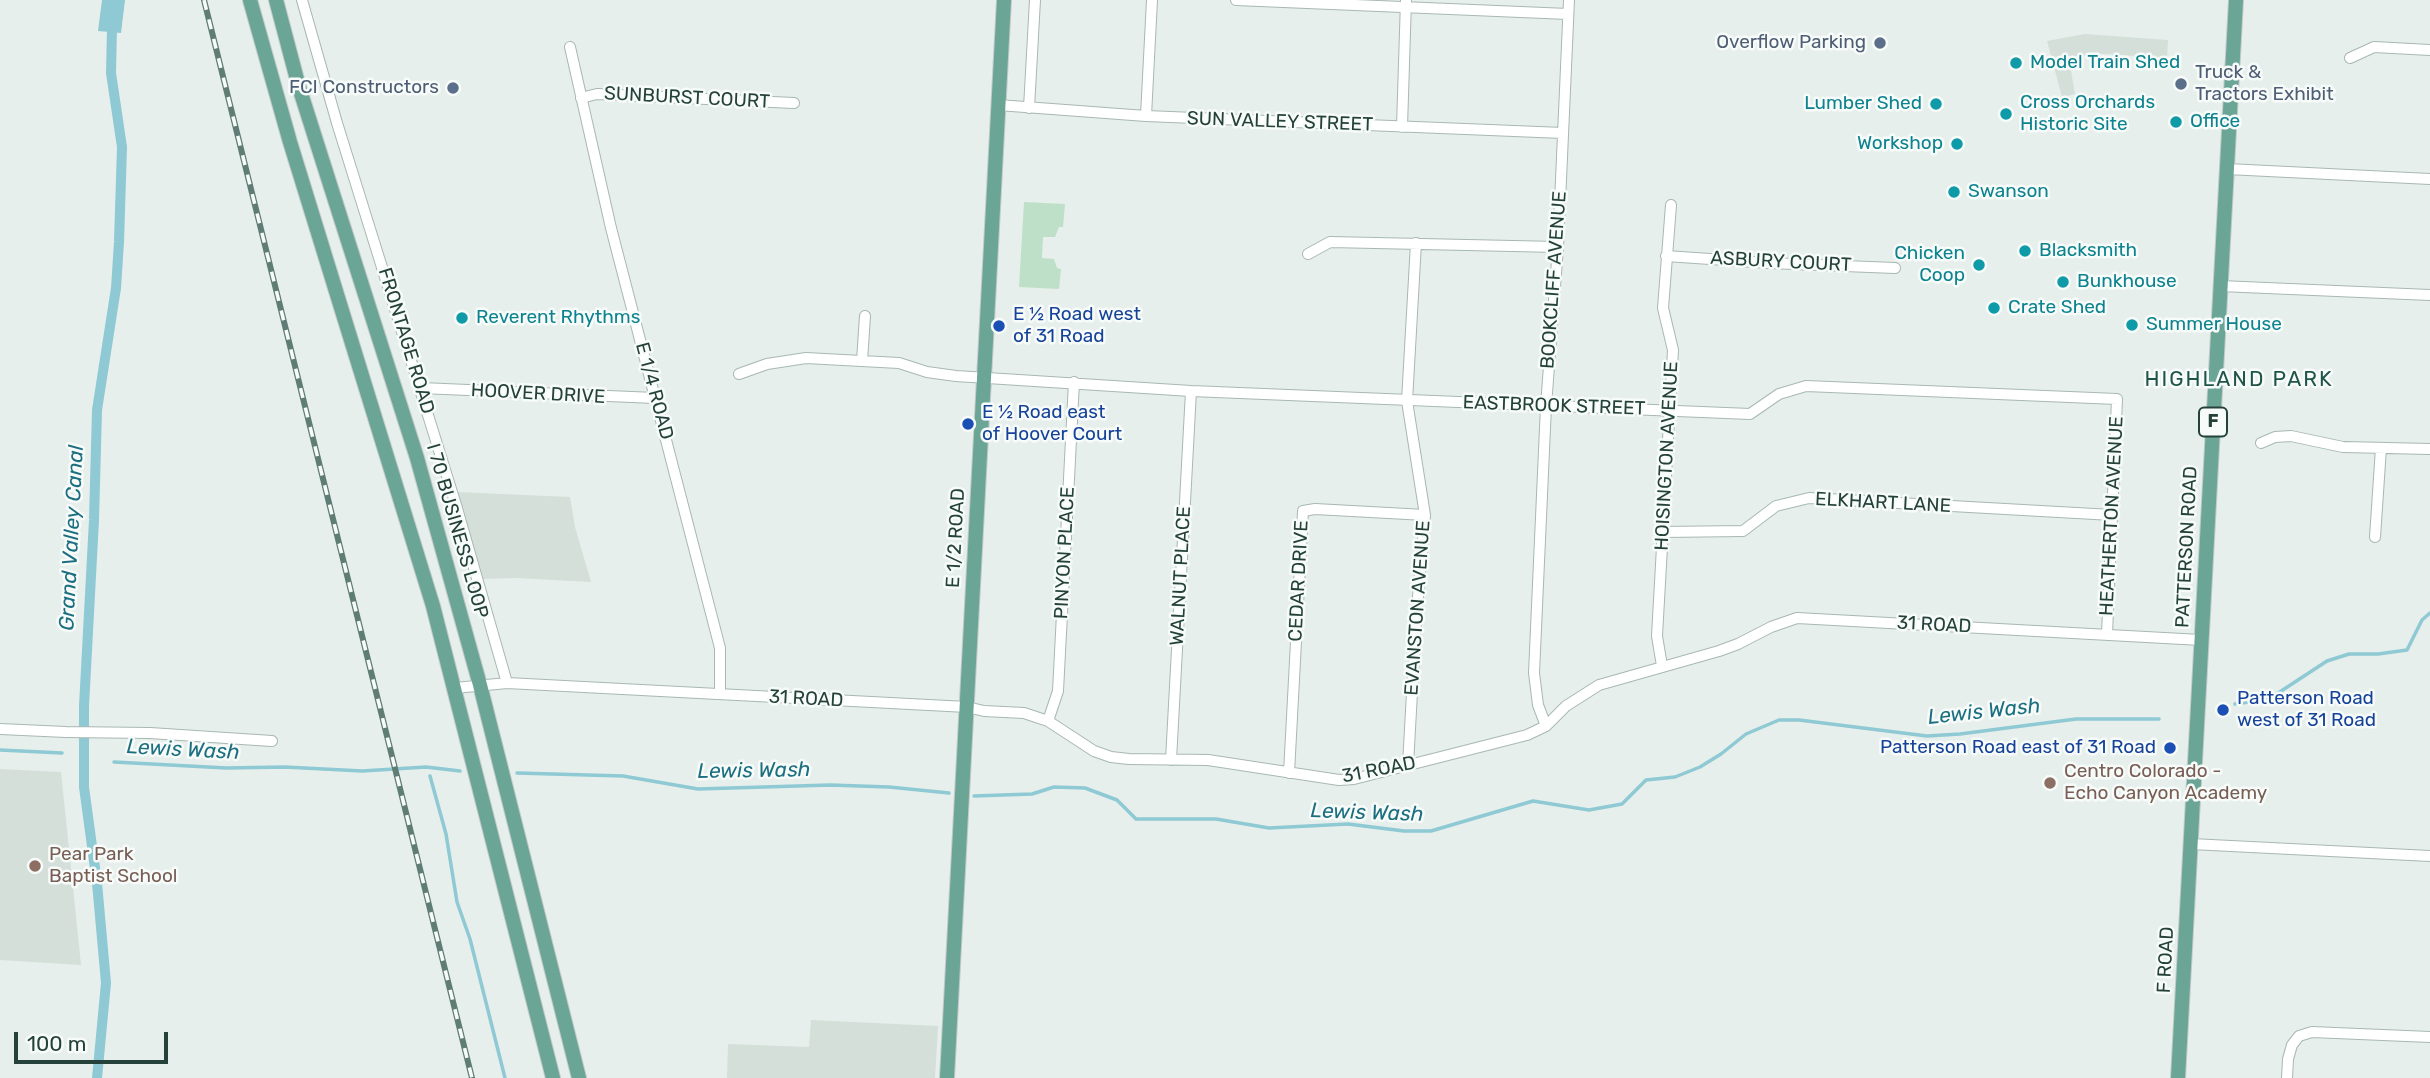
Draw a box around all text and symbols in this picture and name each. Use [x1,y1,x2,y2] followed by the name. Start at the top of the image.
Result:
[1716,32,1866,54] place label: Overflow Parking
[1872,35,1888,51] marker: Overflow Parking
[2030,52,2180,74] place label: Model Train Shed
[2008,55,2024,71] marker: Model Train Shed
[2195,62,2334,106] place label: Truck & Tractors Exhibit
[2173,76,2189,92] marker: Truck & Tractors Exhibit
[289,77,439,99] place label: FCI Constructors
[445,80,461,96] marker: FCI Constructors
[603,82,771,114] street label: SUNBURST COURT
[2020,92,2155,136] place label: Cross Orchards Historic Site
[1804,93,1922,115] place label: Lumber Shed
[1928,96,1944,112] marker: Lumber Shed
[1998,106,2014,122] marker: Cross Orchards Historic Site
[1187,107,1373,137] street label: SUN VALLEY STREET
[2190,111,2240,133] place label: Office
[2168,114,2184,130] marker: Office
[1857,133,1943,155] place label: Workshop
[1949,136,1965,152] marker: Workshop
[1968,181,2049,203] place label: Swanson
[1946,184,1962,200] marker: Swanson
[1536,190,1572,370] street label: BOOKCLIFF AVENUE
[2039,240,2137,262] place label: Blacksmith
[1894,243,1965,287] place label: Chicken Coop
[2017,243,2033,259] marker: Blacksmith
[1710,247,1852,277] street label: ASBURY COURT
[1971,257,1987,273] marker: Chicken Coop
[373,265,439,417] street label: FRONTAGE ROAD
[2077,271,2177,293] place label: Bunkhouse
[2055,274,2071,290] marker: Bunkhouse
[2008,297,2106,319] place label: Crate Shed
[1986,300,2002,316] marker: Crate Shed
[1013,304,1141,348] place label: E ½ Road west of 31 Road
[476,307,640,329] place label: Reverent Rhythms
[454,310,470,326] marker: Reverent Rhythms
[2146,314,2282,336] place label: Summer House
[2124,317,2140,333] marker: Summer House
[991,318,1007,334] marker: E ½ Road west of 31 Road
[630,340,678,442] street label: E 1/4 ROAD
[1651,361,1683,551] street label: HOISINGTON AVENUE
[2146,367,2332,393] district label: HIGHLAND PARK
[470,379,606,409] street label: HOOVER DRIVE
[1462,391,1646,421] street label: EASTBROOK STREET
[982,402,1122,446] place label: E ½ Road east of Hoover Court
[2199,408,2227,436] road number: F
[960,416,976,432] marker: E ½ Road east of Hoover Court
[2095,416,2129,616] street label: HEATHERTON AVENUE
[421,441,493,621] street label: I 70 BUSINESS LOOP
[55,444,89,632] water label: Grand Valley Canal
[2171,465,2203,629] street label: PATTERSON ROAD
[1050,486,1080,620] street label: PINYON PLACE
[942,488,970,588] street label: E 1/2 ROAD
[1814,488,1952,518] street label: ELKHART LANE
[1166,506,1196,646] street label: WALNUT PLACE
[1284,520,1314,642] street label: CEDAR DRIVE
[1400,520,1436,696] street label: EVANSTON AVENUE
[1896,612,1972,638] street label: 31 ROAD
[768,686,844,712] street label: 31 ROAD
[2237,688,2376,732] place label: Patterson Road west of 31 Road
[1926,694,2042,730] water label: Lewis Wash
[2215,702,2231,718] marker: Patterson Road west of 31 Road
[126,734,240,766] water label: Lewis Wash
[1880,737,2156,759] place label: Patterson Road east of 31 Road
[2162,740,2178,756] marker: Patterson Road east of 31 Road
[1340,752,1418,788] street label: 31 ROAD
[697,757,811,785] water label: Lewis Wash
[2064,761,2267,805] place label: Centro Colorado - Echo Canyon Academy
[2042,775,2058,791] marker: Centro Colorado - Echo Canyon Academy
[1310,798,1424,828] water label: Lewis Wash
[49,844,177,888] place label: Pear Park Baptist School
[27,858,43,874] marker: Pear Park Baptist School
[2153,926,2179,994] street label: F ROAD
[18,1018,172,1062] scale bar
[27,1031,86,1056] text: 100 m

